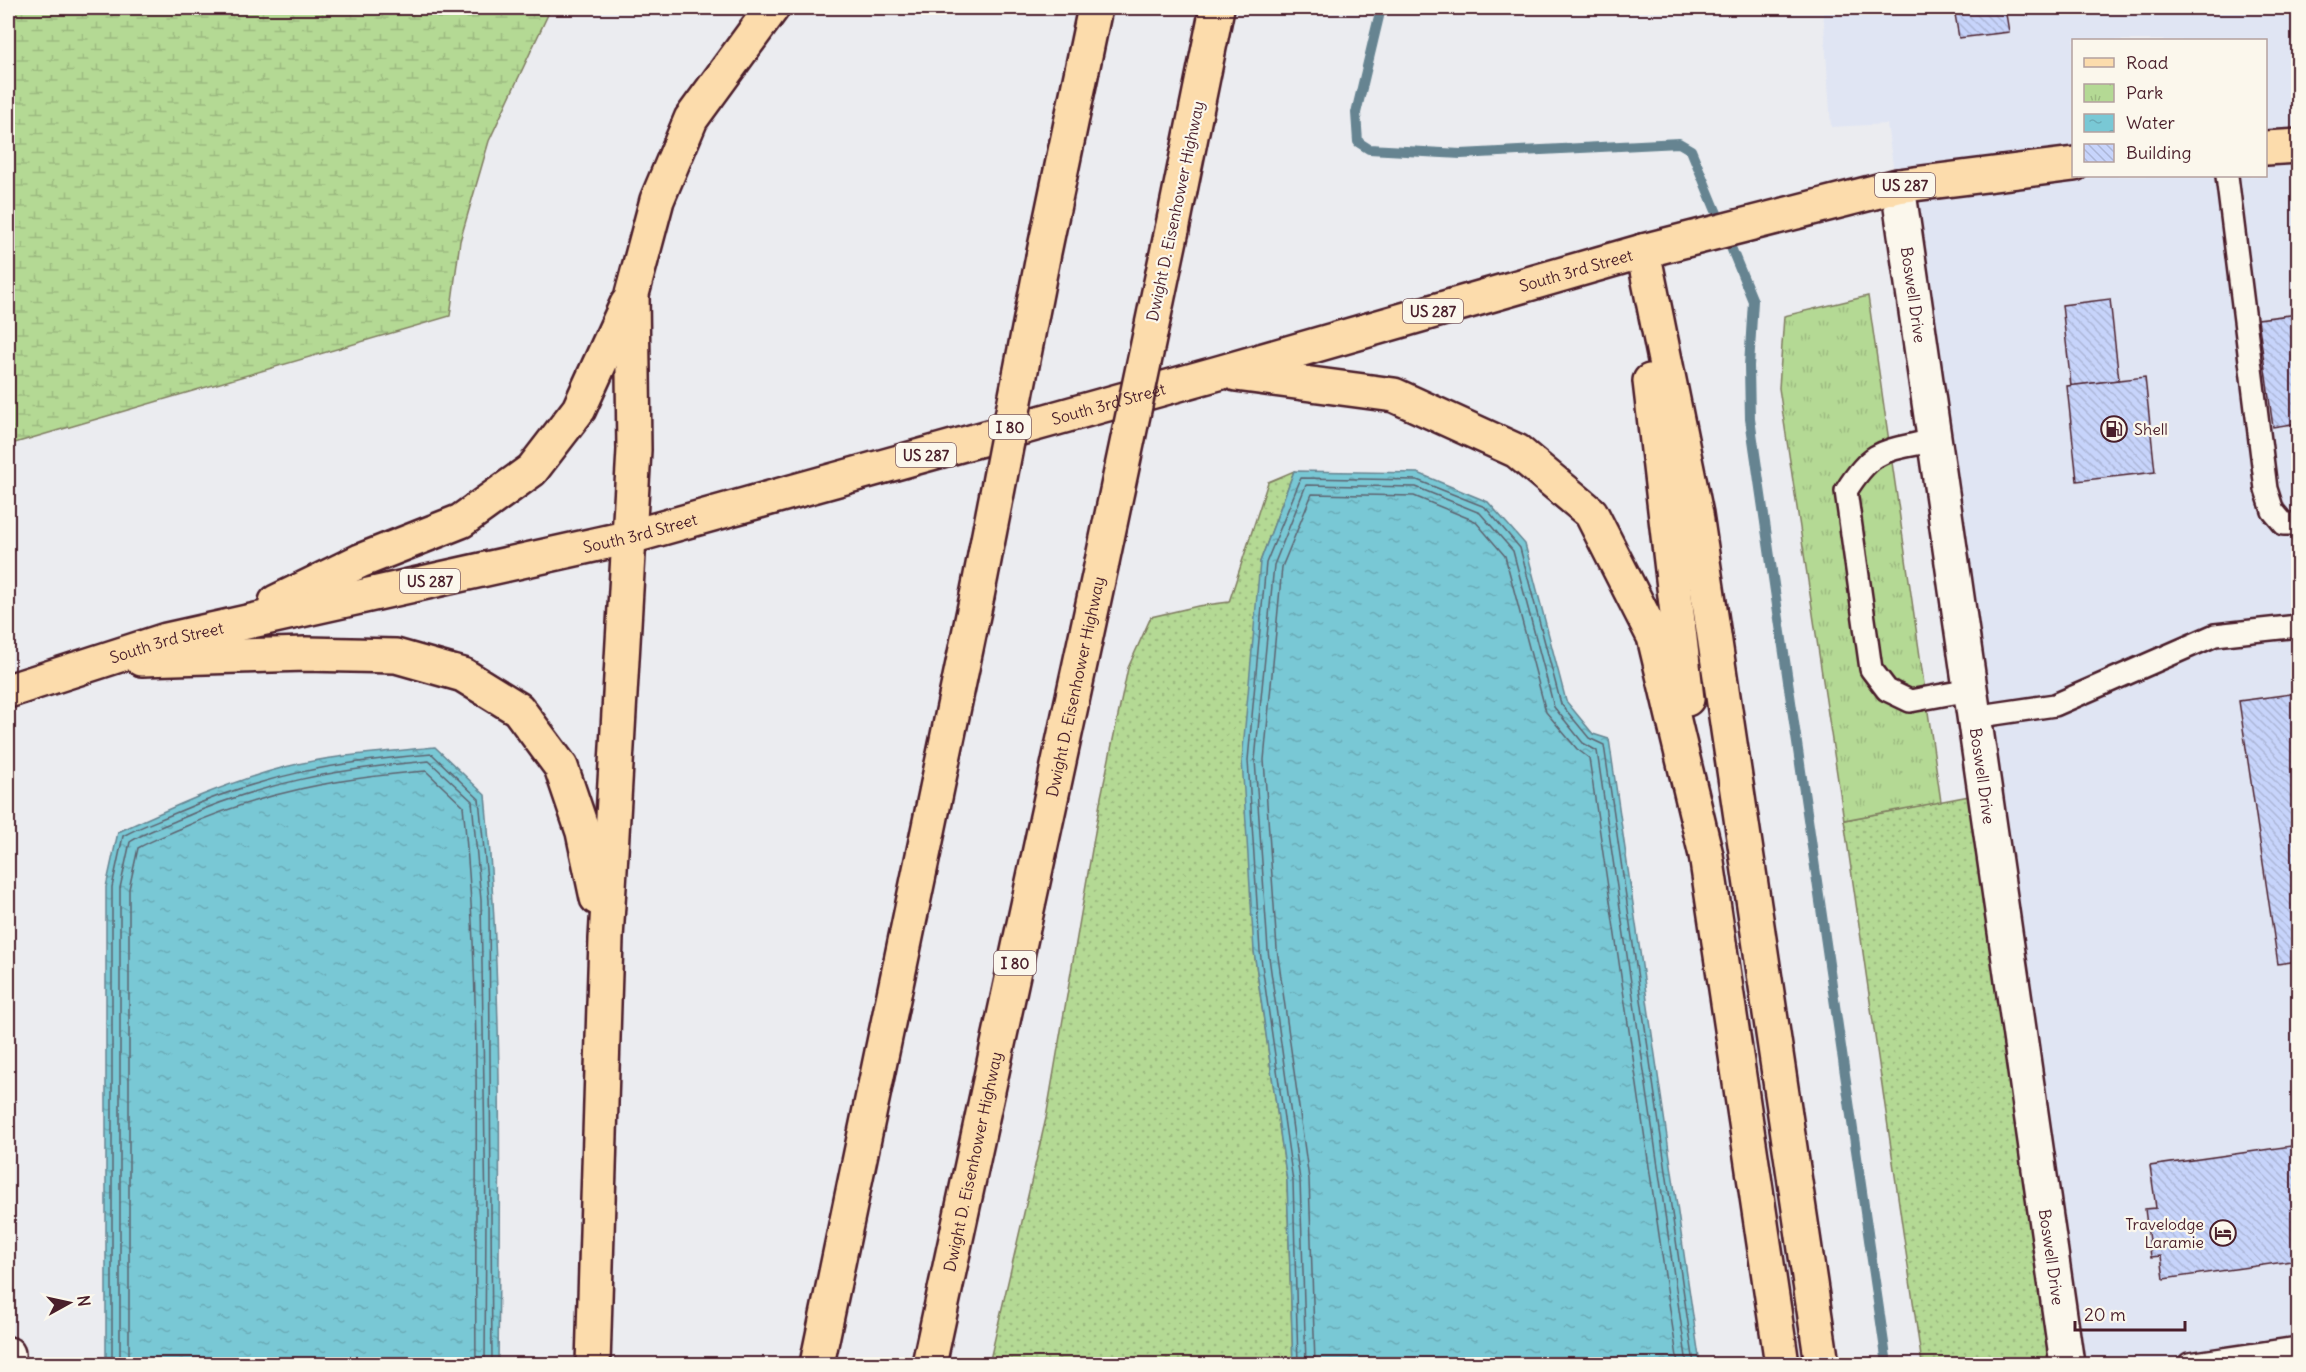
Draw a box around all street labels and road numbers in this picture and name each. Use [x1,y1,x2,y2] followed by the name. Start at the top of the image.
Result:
[1142,99,1208,323] street label: Dwight D. Eisenhower Highway
[1875,173,1935,197] road number: US 287
[1517,244,1635,296] street label: South 3rd Street
[1897,246,1930,344] street label: Boswell Drive
[1403,299,1463,323] road number: US 287
[1049,378,1168,429] street label: South 3rd Street
[989,415,1031,439] road number: I 80
[896,443,956,467] road number: US 287
[581,509,700,557] street label: South 3rd Street
[400,569,460,593] road number: US 287
[1042,575,1109,799] street label: Dwight D. Eisenhower Highway
[107,617,226,668] street label: South 3rd Street
[1966,727,1999,825] street label: Boswell Drive
[994,951,1036,975] road number: I 80
[939,1050,1006,1274] street label: Dwight D. Eisenhower Highway
[2035,1208,2068,1306] street label: Boswell Drive

